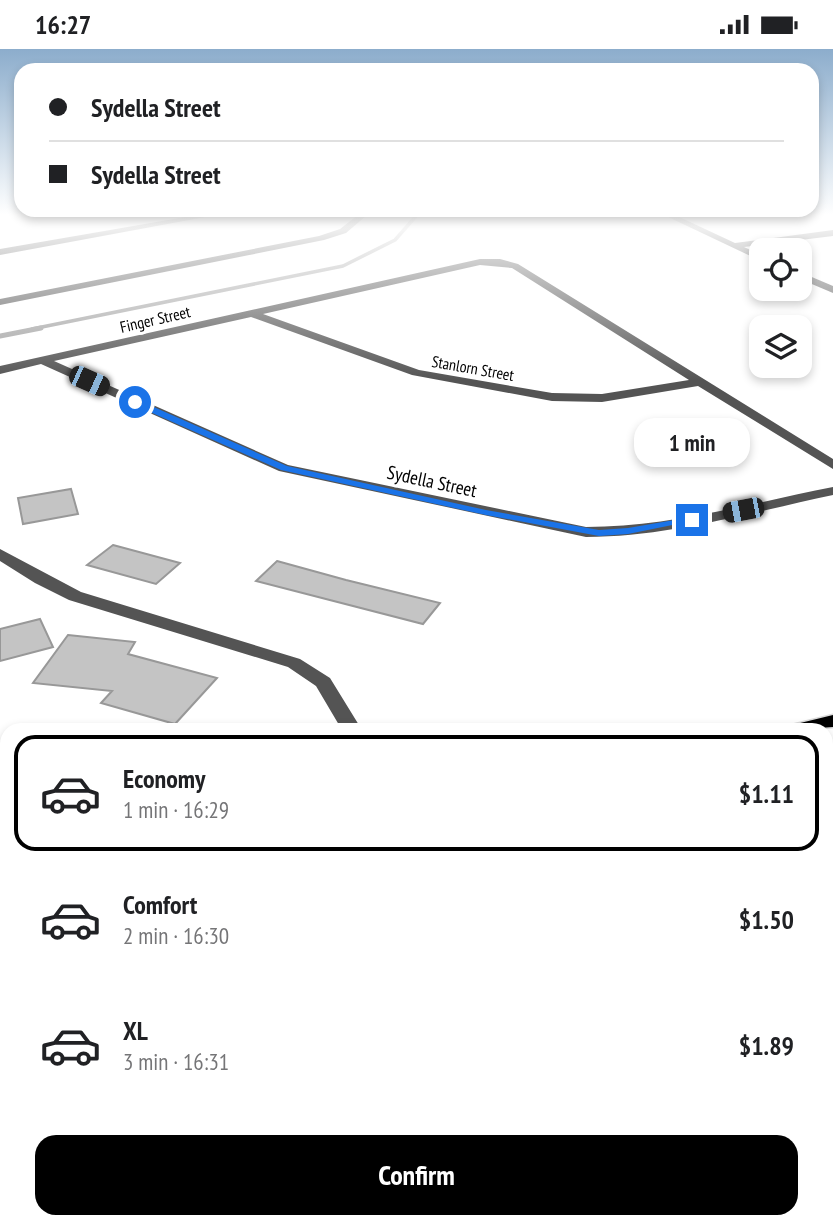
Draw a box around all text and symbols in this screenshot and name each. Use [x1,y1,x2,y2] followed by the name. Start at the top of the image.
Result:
[35,8,91,41] text: 16:27
[91,91,221,124] text: Sydella Street
[91,158,221,191] text: Sydella Street
[749,238,812,378] map controls
[749,238,812,301] button: locate
[118,301,193,337] street label: Finger Street
[749,315,812,378] button: layers
[430,351,516,385] street label: Stanlorn Street
[66,363,113,399] car
[119,386,151,418] route start
[634,419,750,468] callout: 1 min
[669,428,715,457] text: 1 min
[385,460,480,502] street label: Sydella Street
[721,496,766,524] car
[676,504,708,536] route end
[39,762,102,825] icon: car
[123,762,205,795] text: Economy
[739,777,794,810] text: $1.11
[123,795,229,824] text: 1 min · 16:29
[39,888,102,951] icon: car
[123,888,197,921] text: Comfort
[739,903,794,936] text: $1.50
[123,921,229,950] text: 2 min · 16:30
[39,1014,102,1077] icon: car
[123,1014,148,1047] text: XL
[739,1029,794,1062] text: $1.89
[123,1047,229,1076] text: 3 min · 16:31
[35,1135,798,1215] button: Confirm

